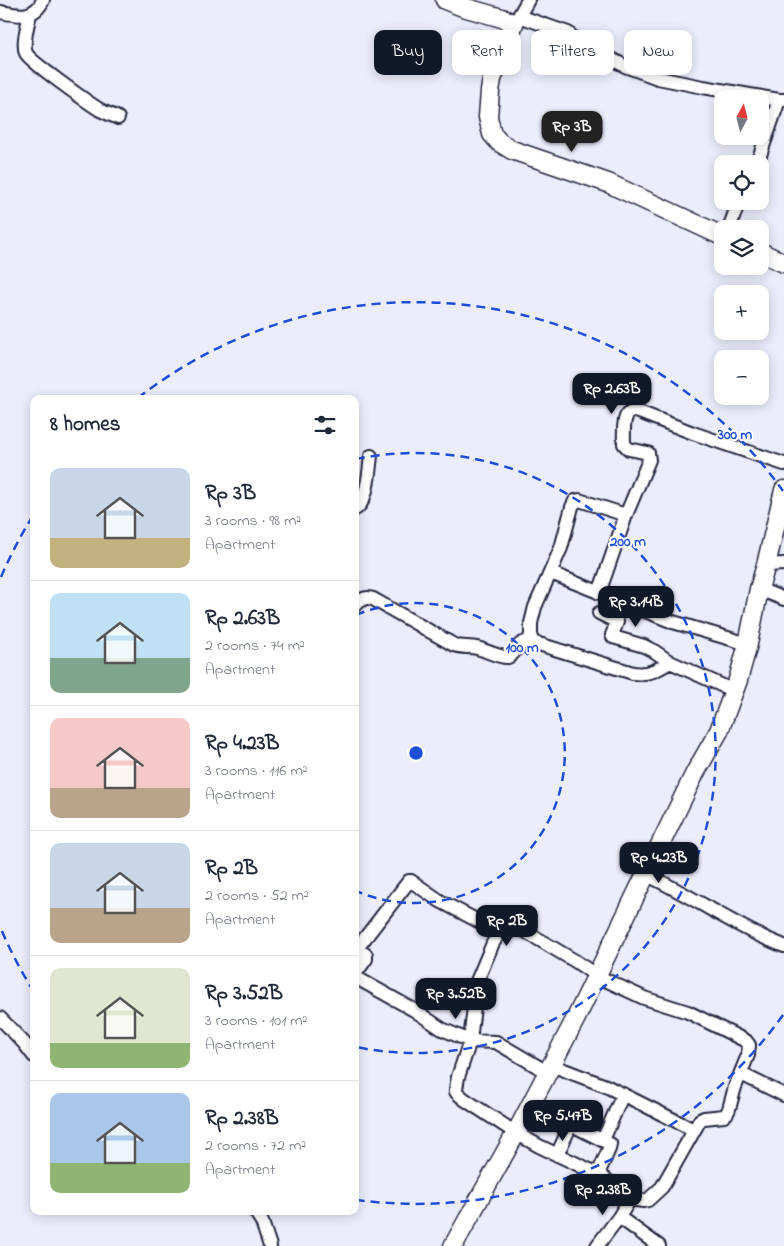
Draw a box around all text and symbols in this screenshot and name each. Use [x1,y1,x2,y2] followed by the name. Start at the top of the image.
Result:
[374,30,442,75] chip: Buy
[452,30,521,75] chip: Rent
[531,30,614,75] chip: Filters
[624,30,692,75] chip: New
[714,90,769,145] north arrow
[714,90,769,405] map controls
[537,110,607,153] pin: Rp 3B
[553,115,591,139] text: Rp 3B
[714,155,769,210] button: locate
[714,220,769,275] button: layers
[714,285,769,340] button: +
[714,350,769,405] button: −
[560,372,664,415] pin: Rp 2.63B
[583,377,641,401] text: Rp 2.63B
[50,410,120,440] text: 8 homes
[311,411,339,439] icon: filters
[717,424,753,446] text: 300 m
[205,479,256,509] text: Rp 3B
[90,488,150,548] icon: home
[205,509,301,533] text: 3 rooms · 98 m²
[609,531,646,553] text: 200 m
[205,533,275,557] text: Apartment
[584,586,688,628] pin: Rp 3.14B
[609,590,663,614] text: Rp 3.14B
[205,604,280,634] text: Rp 2.63B
[90,613,150,673] icon: home
[205,634,305,658] text: 2 rooms · 74 m²
[505,637,539,659] text: 100 m
[205,658,275,682] text: Apartment
[205,729,279,759] text: Rp 4.23B
[90,738,150,798] icon: home
[407,744,425,762] centre of rings
[205,759,308,783] text: 3 rooms · 116 m²
[205,783,275,807] text: Apartment
[607,842,711,884] pin: Rp 4.23B
[631,846,687,870] text: Rp 4.23B
[205,854,258,884] text: Rp 2B
[90,863,150,923] icon: home
[205,884,309,908] text: 2 rooms · 52 m²
[472,904,542,947] pin: Rp 2B
[205,908,275,932] text: Apartment
[487,909,527,933] text: Rp 2B
[404,978,508,1020] pin: Rp 3.52B
[205,979,283,1009] text: Rp 3.52B
[426,982,486,1006] text: Rp 3.52B
[90,988,150,1048] icon: home
[205,1009,307,1033] text: 3 rooms · 101 m²
[205,1033,275,1057] text: Apartment
[511,1100,615,1142] pin: Rp 5.47B
[205,1104,279,1134] text: Rp 2.38B
[534,1104,592,1128] text: Rp 5.47B
[90,1113,150,1173] icon: home
[205,1134,306,1158] text: 2 rooms · 72 m²
[205,1158,275,1182] text: Apartment
[551,1174,655,1216] pin: Rp 2.38B
[575,1178,631,1202] text: Rp 2.38B

